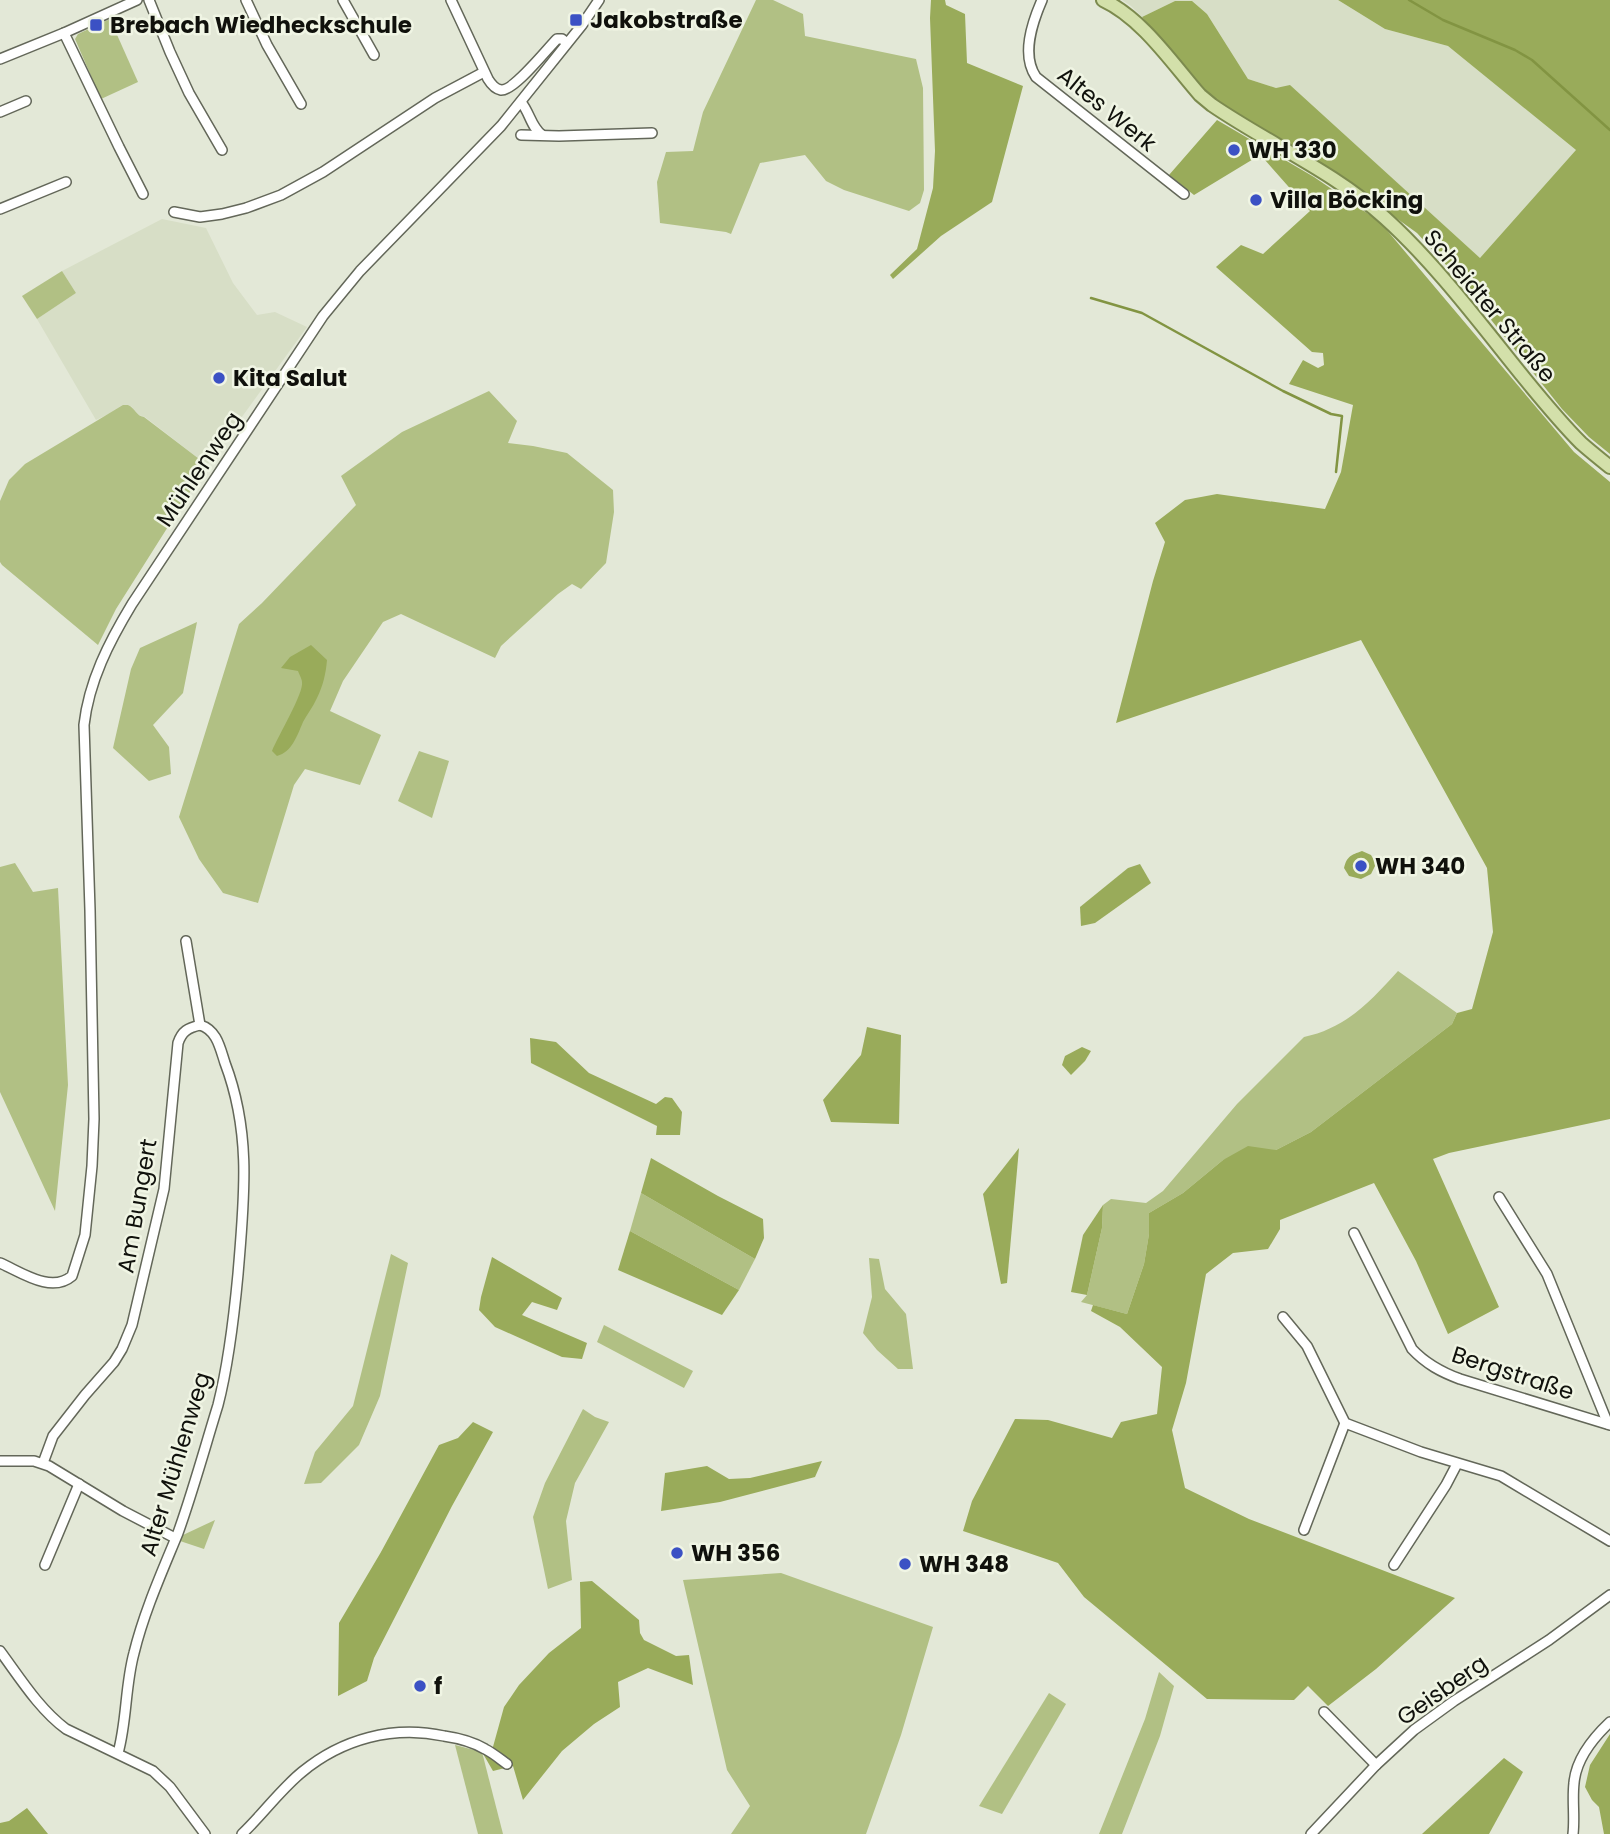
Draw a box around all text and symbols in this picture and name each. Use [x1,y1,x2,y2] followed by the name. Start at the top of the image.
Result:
[590,4,743,36] place label: Jakobstraße
[110,9,412,41] place label: Brebach Wiedheckschule
[568,12,584,28] marker: Jakobstraße
[88,17,104,33] marker: Brebach Wiedheckschule
[1051,59,1163,159] street label: Altes Werk
[1248,134,1337,166] place label: WH 330
[1226,142,1242,158] marker: WH 330
[1270,184,1423,216] place label: Villa Böcking
[1248,192,1264,208] marker: Villa Böcking
[1416,223,1564,389] street label: Scheidter Straße
[233,362,347,394] place label: Kita Salut
[211,370,227,386] marker: Kita Salut
[149,405,249,533] street label: Mühlenweg
[1375,850,1465,882] place label: WH 340
[1353,858,1369,874] marker: WH 340
[109,1136,165,1276] street label: Am Bungert
[1448,1338,1578,1408] street label: Bergstraße
[132,1368,218,1560] street label: Alter Mühlenweg
[691,1537,780,1569] place label: WH 356
[669,1545,685,1561] marker: WH 356
[919,1548,1009,1580] place label: WH 348
[897,1556,913,1572] marker: WH 348
[1390,1647,1494,1733] street label: Geisberg
[434,1670,442,1702] place label: f
[412,1678,428,1694] marker: f

